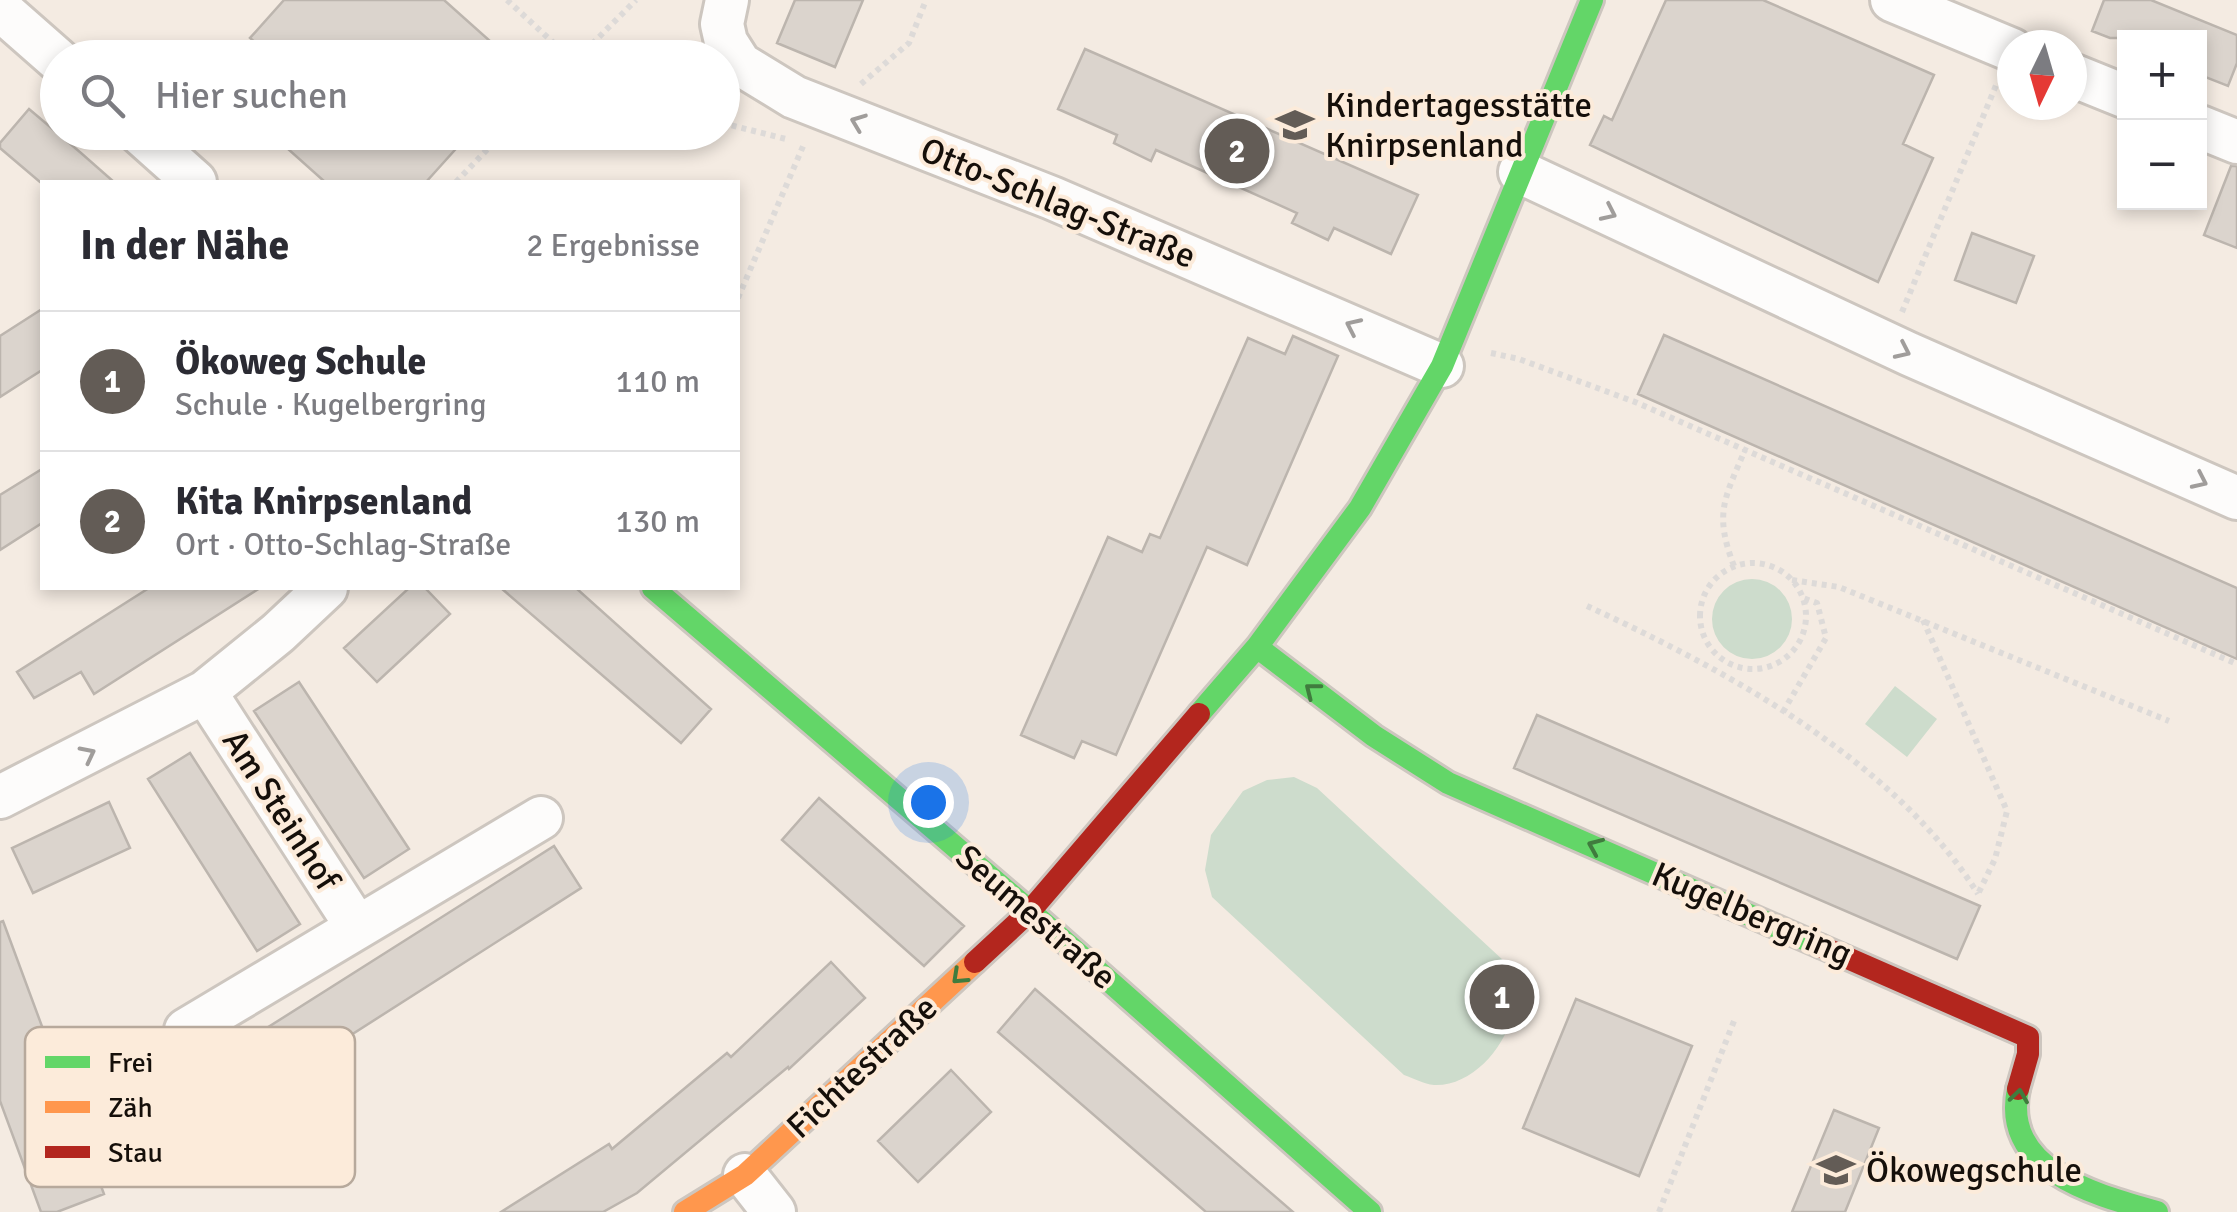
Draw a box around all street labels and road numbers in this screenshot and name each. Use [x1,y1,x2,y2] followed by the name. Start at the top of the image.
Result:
[914,128,1202,278] street label: Otto-Schlag-Straße
[213,721,350,900] street label: Am Steinhof
[947,836,1125,998] street label: Seumestraße
[1645,853,1859,975] street label: Kugelbergring
[778,986,946,1148] street label: Fichtestraße

